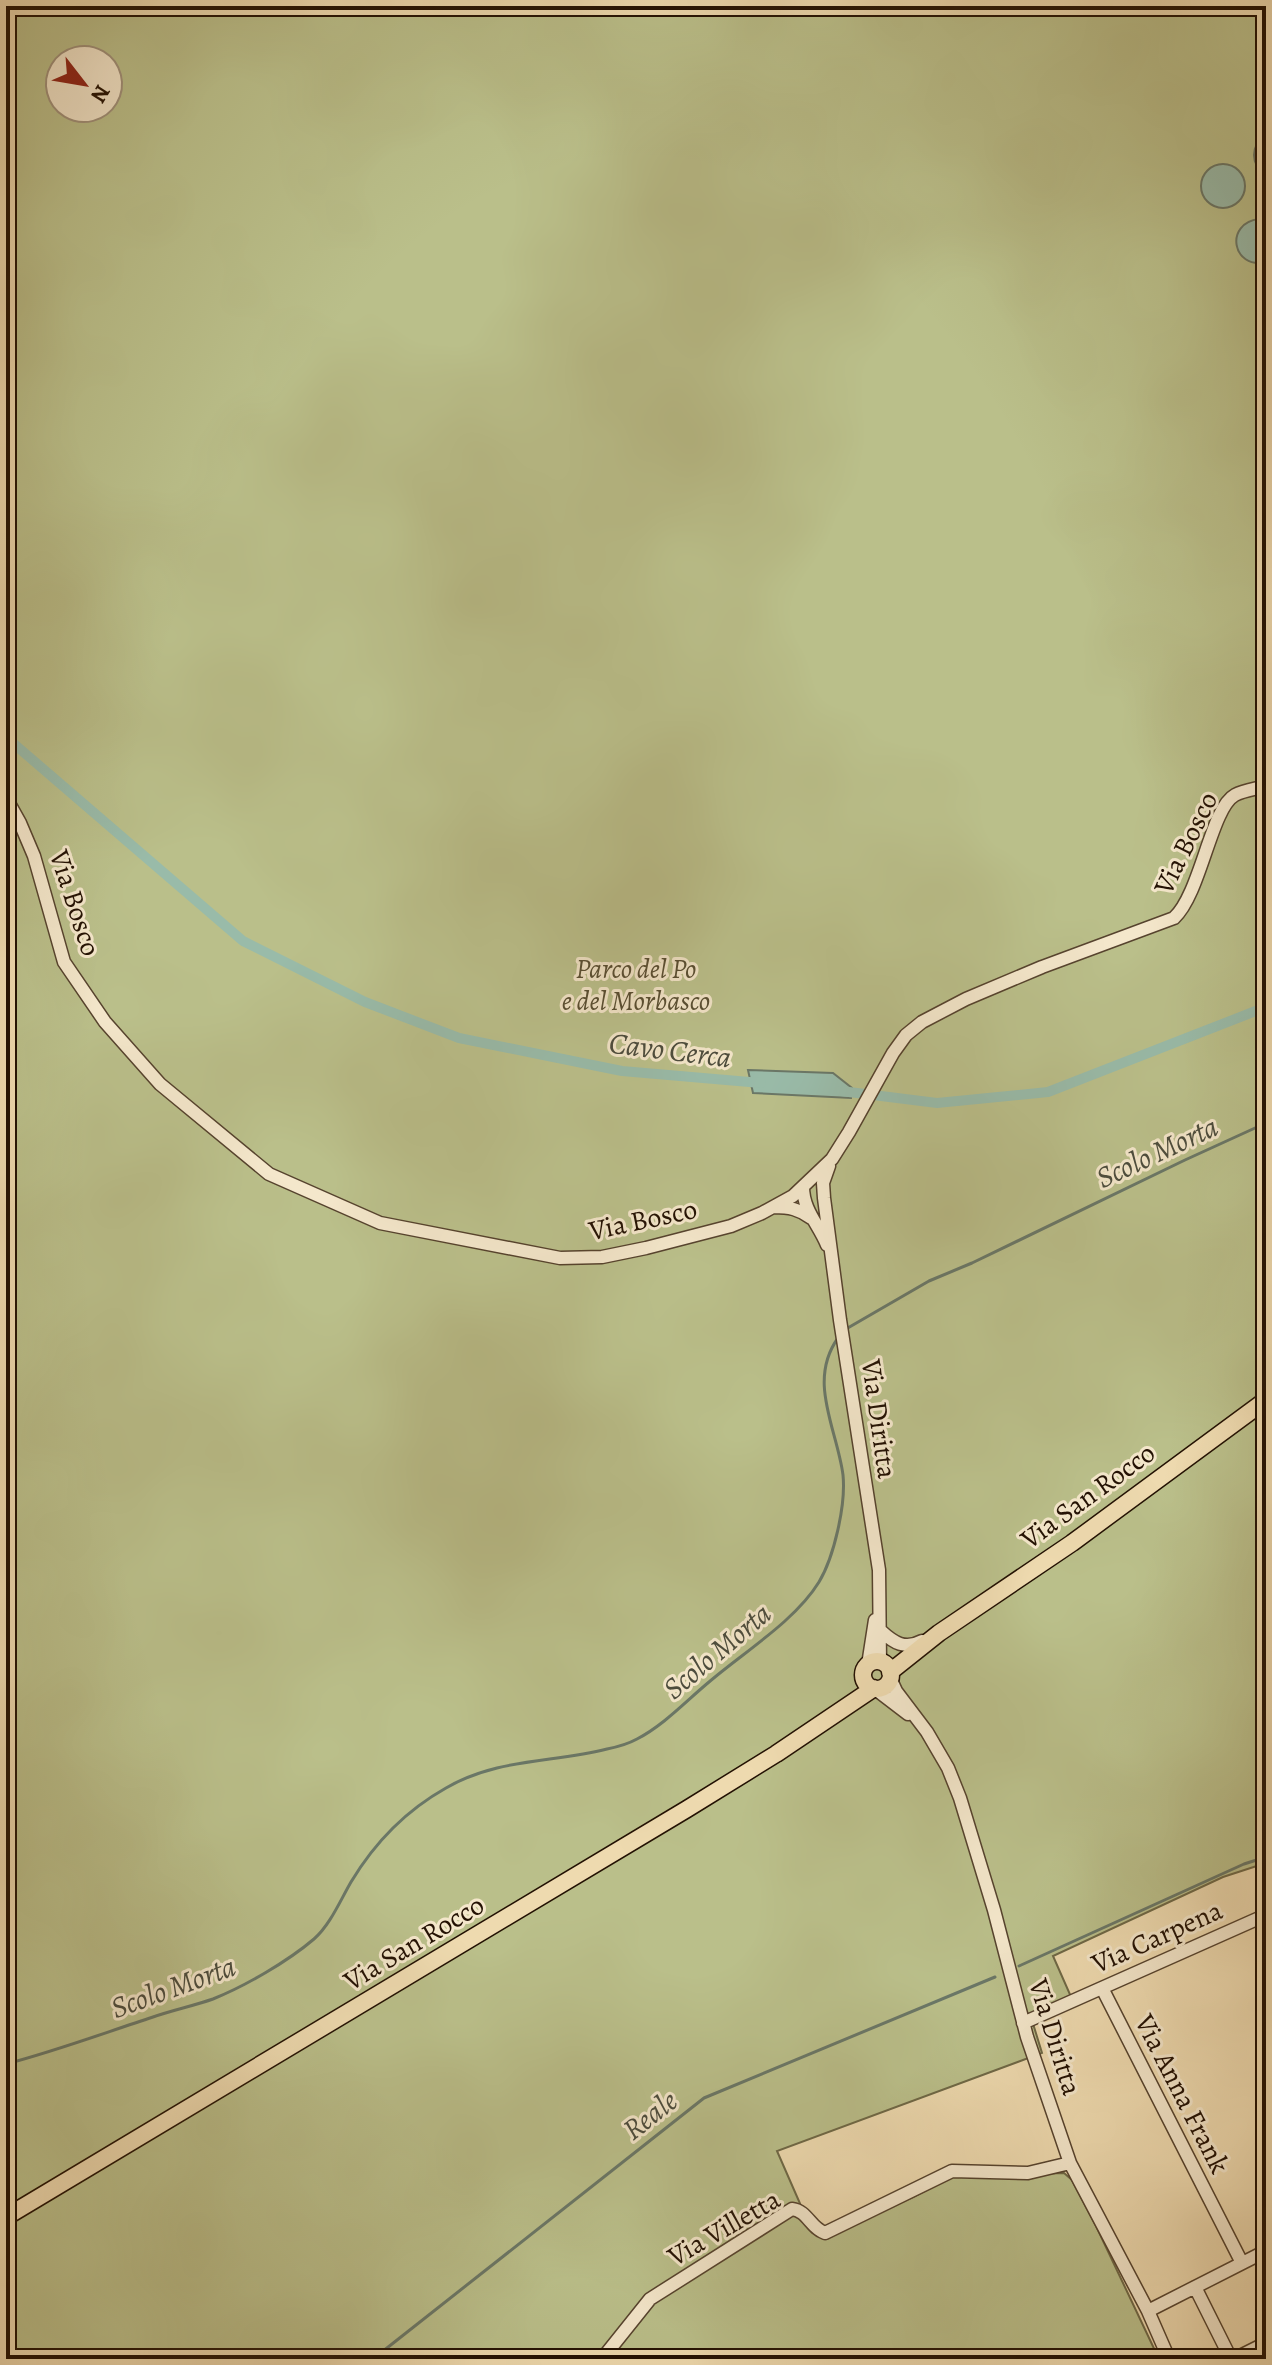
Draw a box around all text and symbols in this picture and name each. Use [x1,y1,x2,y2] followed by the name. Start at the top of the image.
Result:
[44,44,124,124] north arrow
[83,79,117,108] text: N
[1144,785,1227,901] street label: Via Bosco
[40,844,110,961] street label: Via Bosco
[562,950,710,1020] park label: Parco del Po e del Morbasco
[607,1023,733,1077] water label: Cavo Cerca
[1090,1106,1224,1198] water label: Scolo Morta
[585,1190,700,1250] street label: Via Bosco
[852,1356,906,1481] street label: Via Diritta
[1012,1434,1163,1558] street label: Via San Rocco
[654,1594,780,1708] water label: Scolo Morta
[336,1886,491,2000] street label: Via San Rocco
[1085,1891,1228,1983] street label: Via Carpena
[105,1946,241,2028] water label: Scolo Morta
[1019,1973,1091,2100] street label: Via Diritta
[1125,2007,1238,2180] street label: Via Anna Frank
[614,2081,686,2149] water label: Reale
[660,2181,787,2276] street label: Via Villetta

